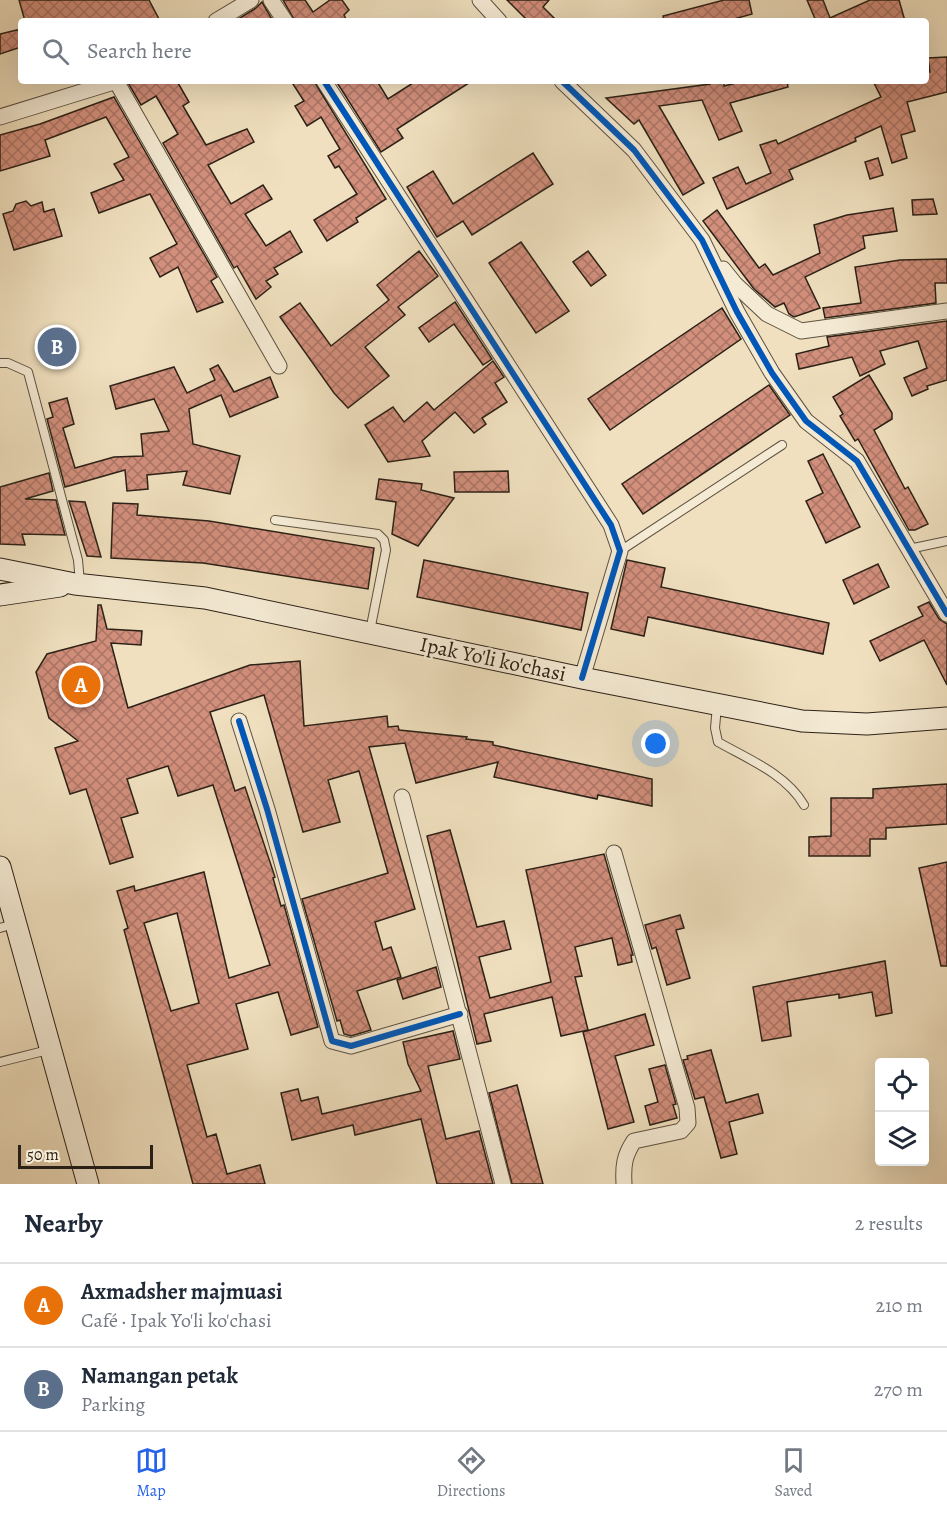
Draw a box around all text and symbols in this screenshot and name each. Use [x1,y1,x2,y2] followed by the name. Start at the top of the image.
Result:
[18,18,929,84] search box
[39,35,72,68] icon: search
[87,36,192,66] text: Search here
[38,324,76,370] pin: B
[417,630,569,688] street label: Ipak Yo'li ko'chasi
[62,662,100,708] pin: A
[641,729,670,758] your location
[875,1058,929,1166] map controls
[875,1058,929,1112] button: locate
[875,1112,929,1166] button: layers
[18,1142,153,1170] scale bar
[27,1144,59,1166] text: 50 m
[24,1206,103,1241] text: Nearby
[855,1210,923,1237] text: 2 results
[81,1277,282,1307] text: Axmadsher majmuasi
[37,1292,50,1319] text: A
[875,1292,923,1319] text: 210 m
[81,1307,272,1334] text: Café · Ipak Yo'li ko'chasi
[81,1361,238,1391] text: Namangan petak
[37,1376,50,1403] text: B
[874,1376,923,1403] text: 270 m
[81,1391,145,1418] text: Parking
[135,1444,168,1502] tab: Map
[437,1444,505,1502] tab: Directions
[774,1444,812,1502] tab: Saved

